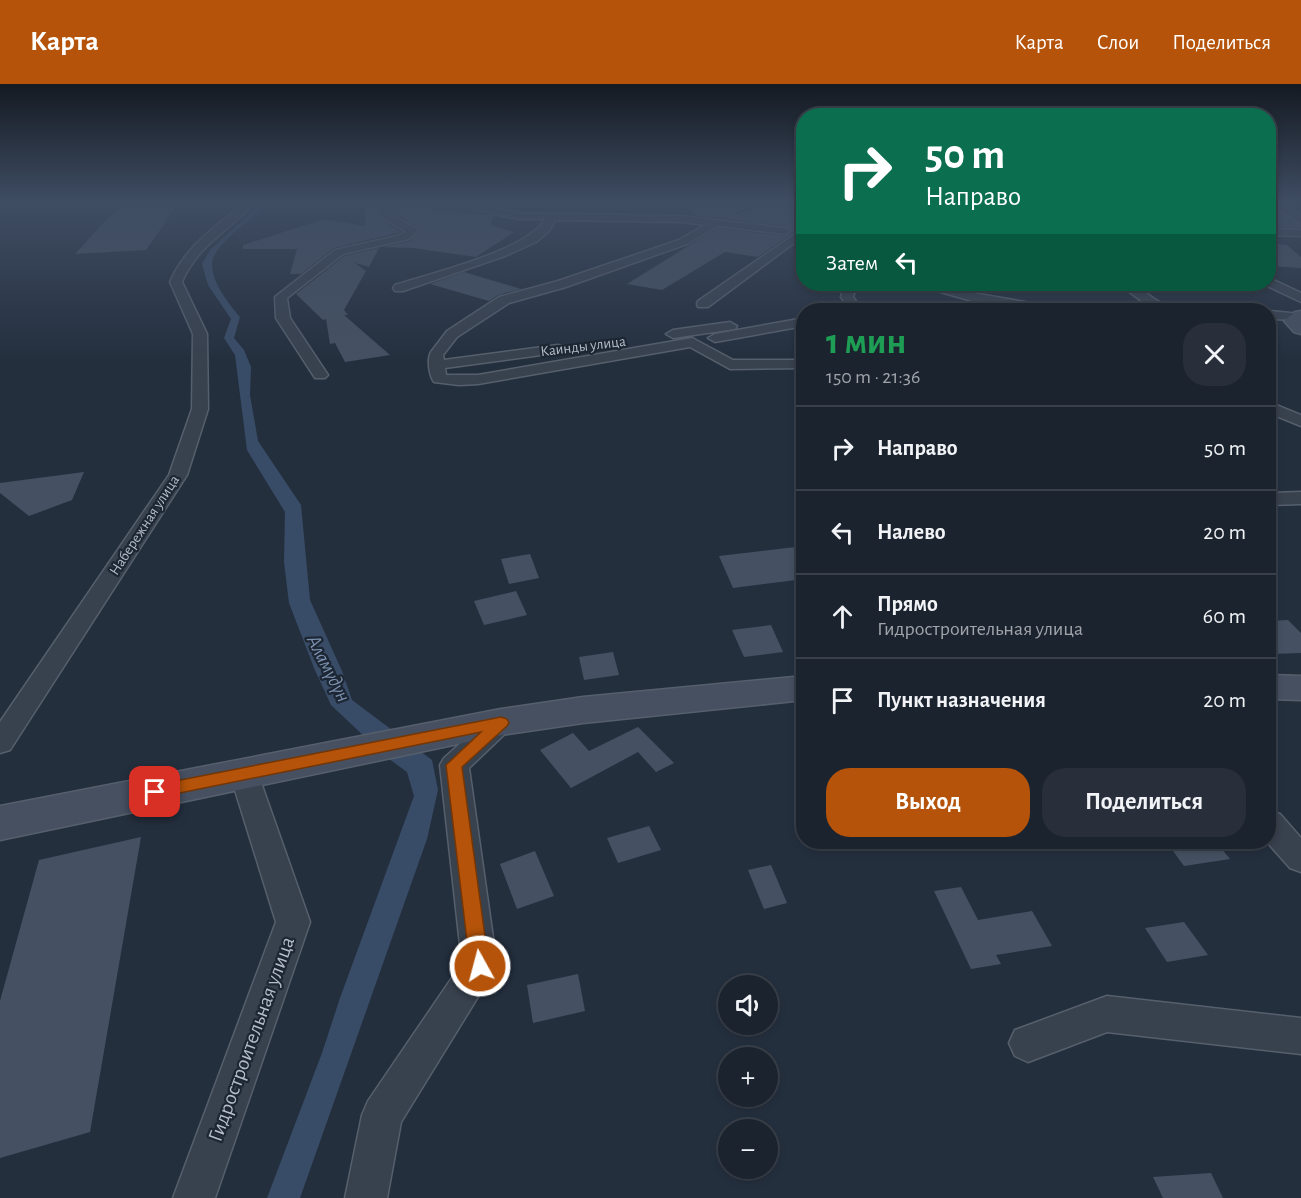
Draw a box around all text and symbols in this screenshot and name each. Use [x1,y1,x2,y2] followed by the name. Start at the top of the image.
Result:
[30,28,99,56] text: Карта
[1014,32,1064,53] text: Карта
[1097,32,1139,53] text: Слои
[1172,32,1271,53] text: Поделиться
[826,132,904,210] icon: right
[925,134,1005,176] text: 50 m
[925,183,1021,210] text: Направо
[890,246,923,279] icon: left
[826,252,878,274] text: Затем
[1183,323,1246,386] button: close
[826,324,906,360] text: 1 мин
[539,334,627,359] street label: Каинды улица
[826,367,920,387] text: 150 m · 21:36
[826,432,859,465] icon: right
[877,437,958,459] text: Направо
[1204,437,1246,459] text: 50 m
[107,473,182,578] street label: Набережная улица
[826,516,859,549] icon: left
[877,521,946,543] text: Налево
[1203,521,1246,543] text: 20 m
[877,593,938,615] text: Прямо
[826,600,859,633] icon: ahead
[1203,605,1246,627] text: 60 m
[877,619,1083,639] text: Гидростроительная улица
[302,631,353,705] water label: Аламүдүн
[826,684,859,717] icon: arrive
[877,689,1046,711] text: Пункт назначения
[1203,689,1246,711] text: 20 m
[129,766,180,817] pin
[826,768,1030,837] button: Выход
[1042,768,1246,837] button: Поделиться
[138,775,171,808] icon: arrive
[205,933,298,1144] street label: Гидростроительная улица
[448,934,512,998] position arrow
[718,975,778,1179] map controls
[718,975,778,1035] button: sound
[718,1047,778,1107] button: +
[718,1119,778,1179] button: −

